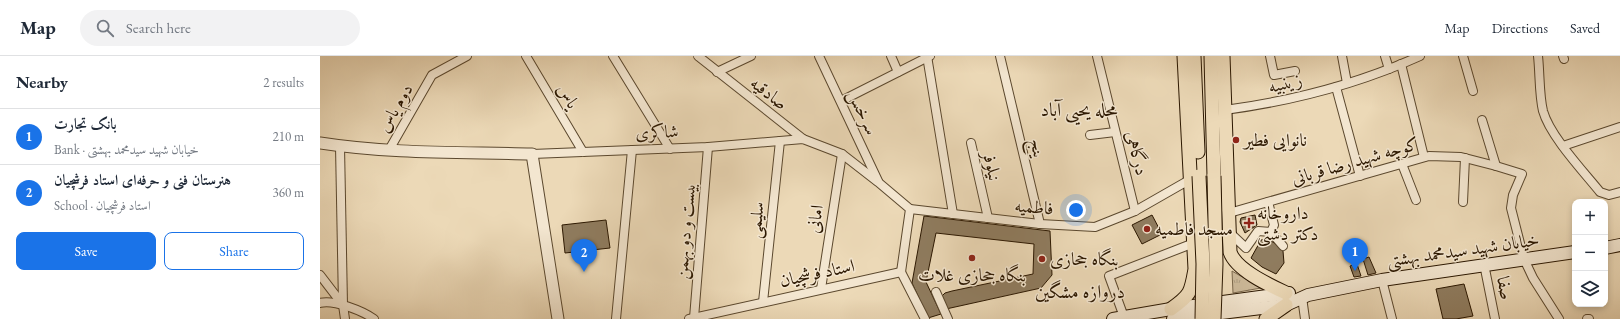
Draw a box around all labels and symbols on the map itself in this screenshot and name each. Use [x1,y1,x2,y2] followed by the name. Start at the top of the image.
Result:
[1265,67,1304,98] street label: زینبیه
[746,71,793,114] street label: صادقیه
[371,79,422,139] street label: دوم یاس
[552,79,586,114] street label: یاس
[842,85,884,139] street label: سرخس
[1041,97,1118,126] district label: محله یحیی آباد
[635,119,679,144] street label: شاکری
[1121,128,1154,178] street label: درگاهی
[1242,128,1307,152] place label: نانوایی فطیر
[1288,131,1422,192] street label: کوچه شهید رضا قربانی
[1231,135,1241,145] marker: نانوایی فطیر
[1020,136,1052,161] street label: ینج
[977,147,1007,183] street label: نیلوفر
[669,182,701,280] street label: بیست و دو بهمن
[1014,193,1055,220] street label: فاطمیه
[742,200,770,240] street label: سلیمی
[1066,200,1086,220] your location
[1257,201,1318,247] place label: داروخانه دکتر دشتی
[801,203,828,235] street label: امانی
[1155,217,1233,240] place label: مسجد فاطمیه
[1244,218,1254,228] marker: داروخانه دکتر دشتی
[1142,224,1152,234] marker: مسجد فاطمیه
[1385,227,1541,274] street label: خیابان شهید سیدمحمد بهشتی
[1342,238,1368,271] pin: 1
[571,239,597,272] pin: 2
[1050,247,1118,270] place label: بنگاه جحازی
[777,253,857,293] street label: استاد فرشچیان
[967,253,977,263] marker: بنگاه جحازی غلات
[1037,254,1047,264] marker: بنگاه جحازی
[918,263,1026,286] place label: بنگاه جحازی غلات
[1492,274,1519,302] street label: صفا
[1035,279,1125,304] district label: دروازه مشگین

